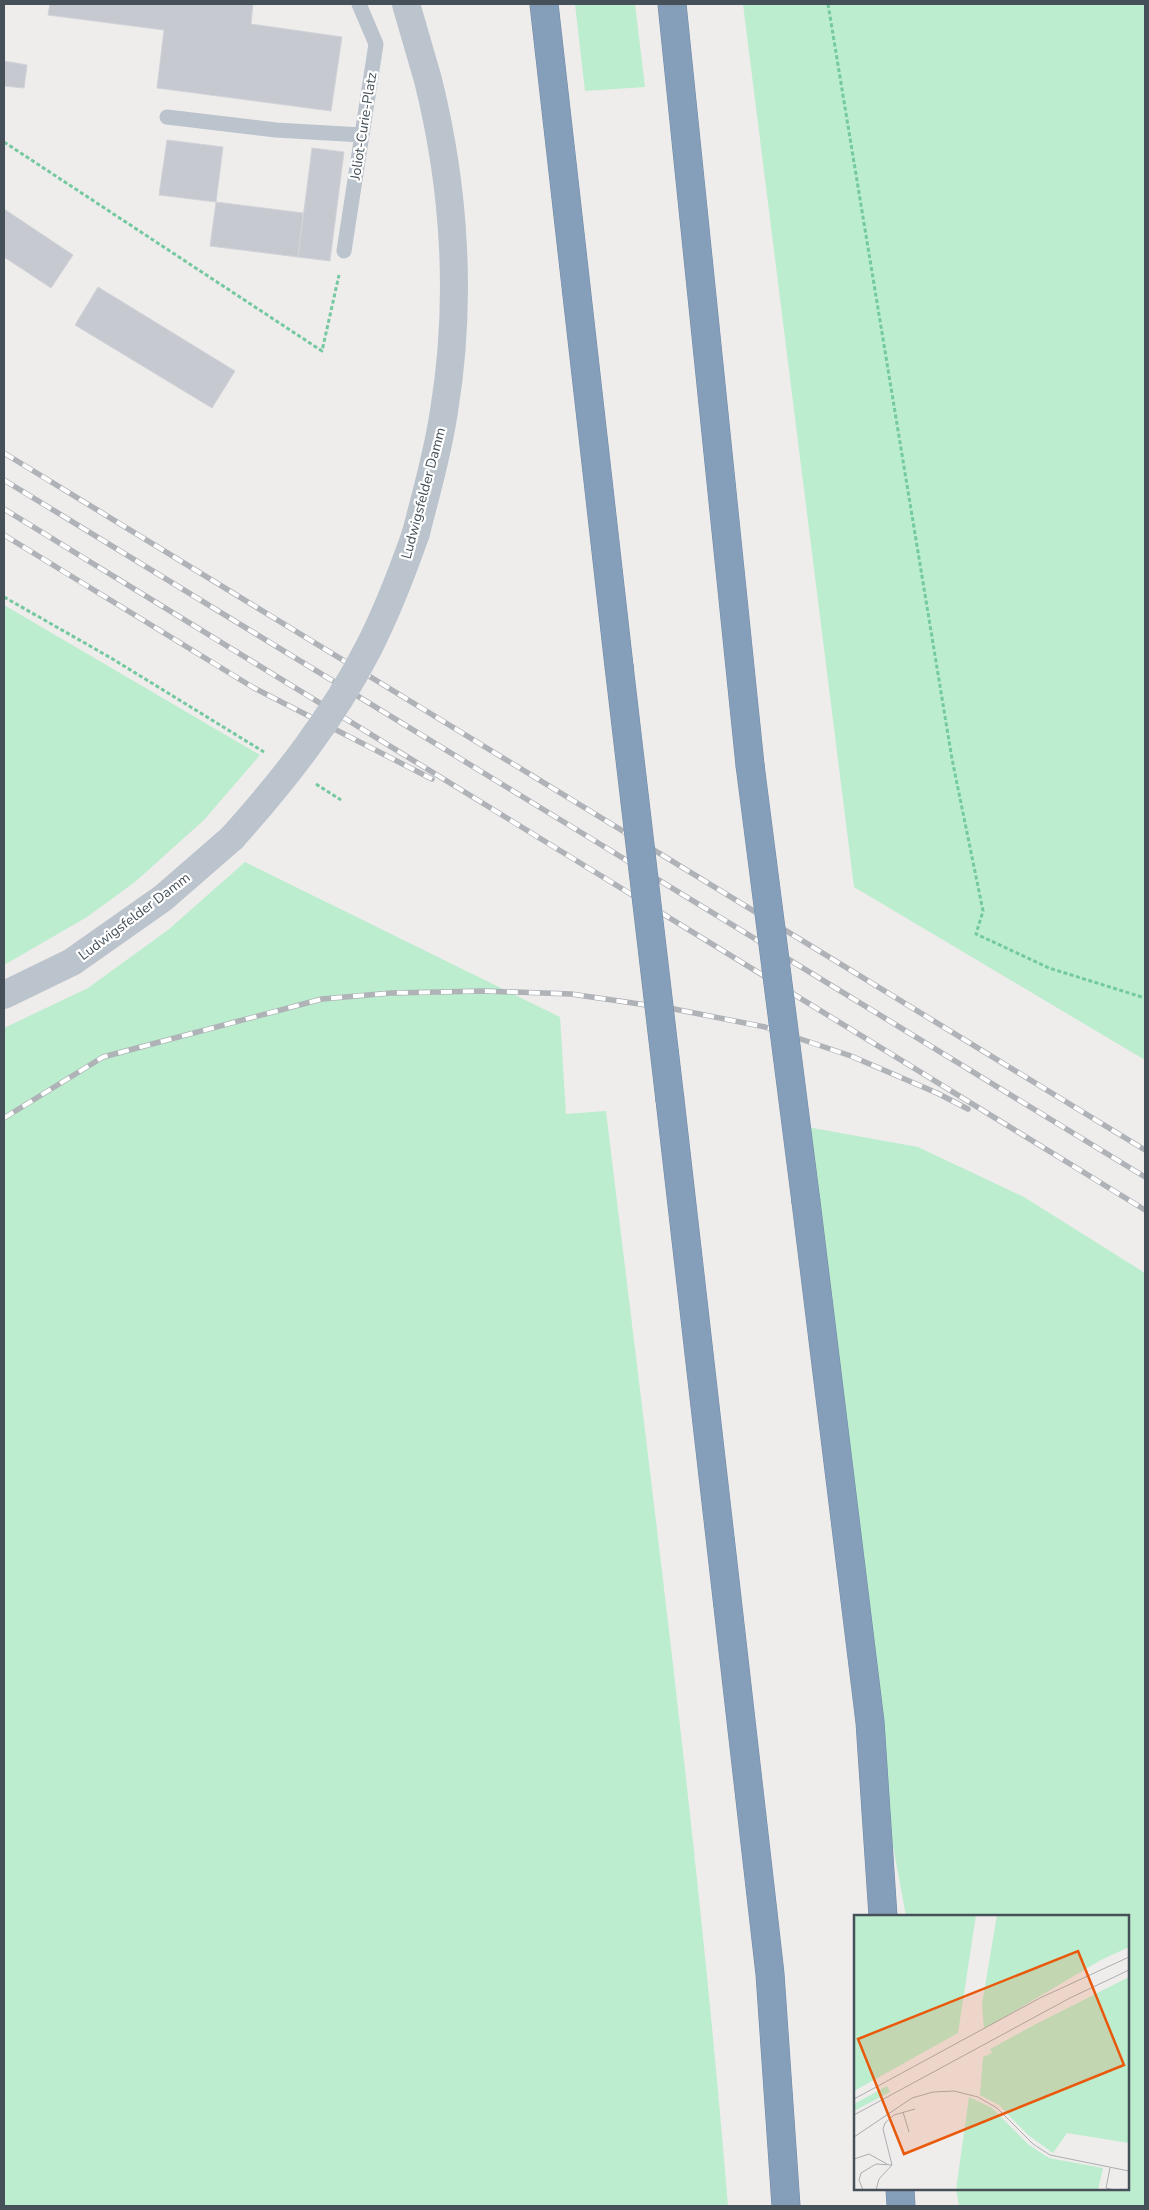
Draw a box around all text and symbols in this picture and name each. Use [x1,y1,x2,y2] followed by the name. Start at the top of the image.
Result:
[345,70,381,182] street label: Joliot-Curie-Platz
[397,425,450,561] street label: Ludwigsfelder Damm
[75,868,194,965] street label: Ludwigsfelder Damm
[854,1915,1129,2190] inset map

